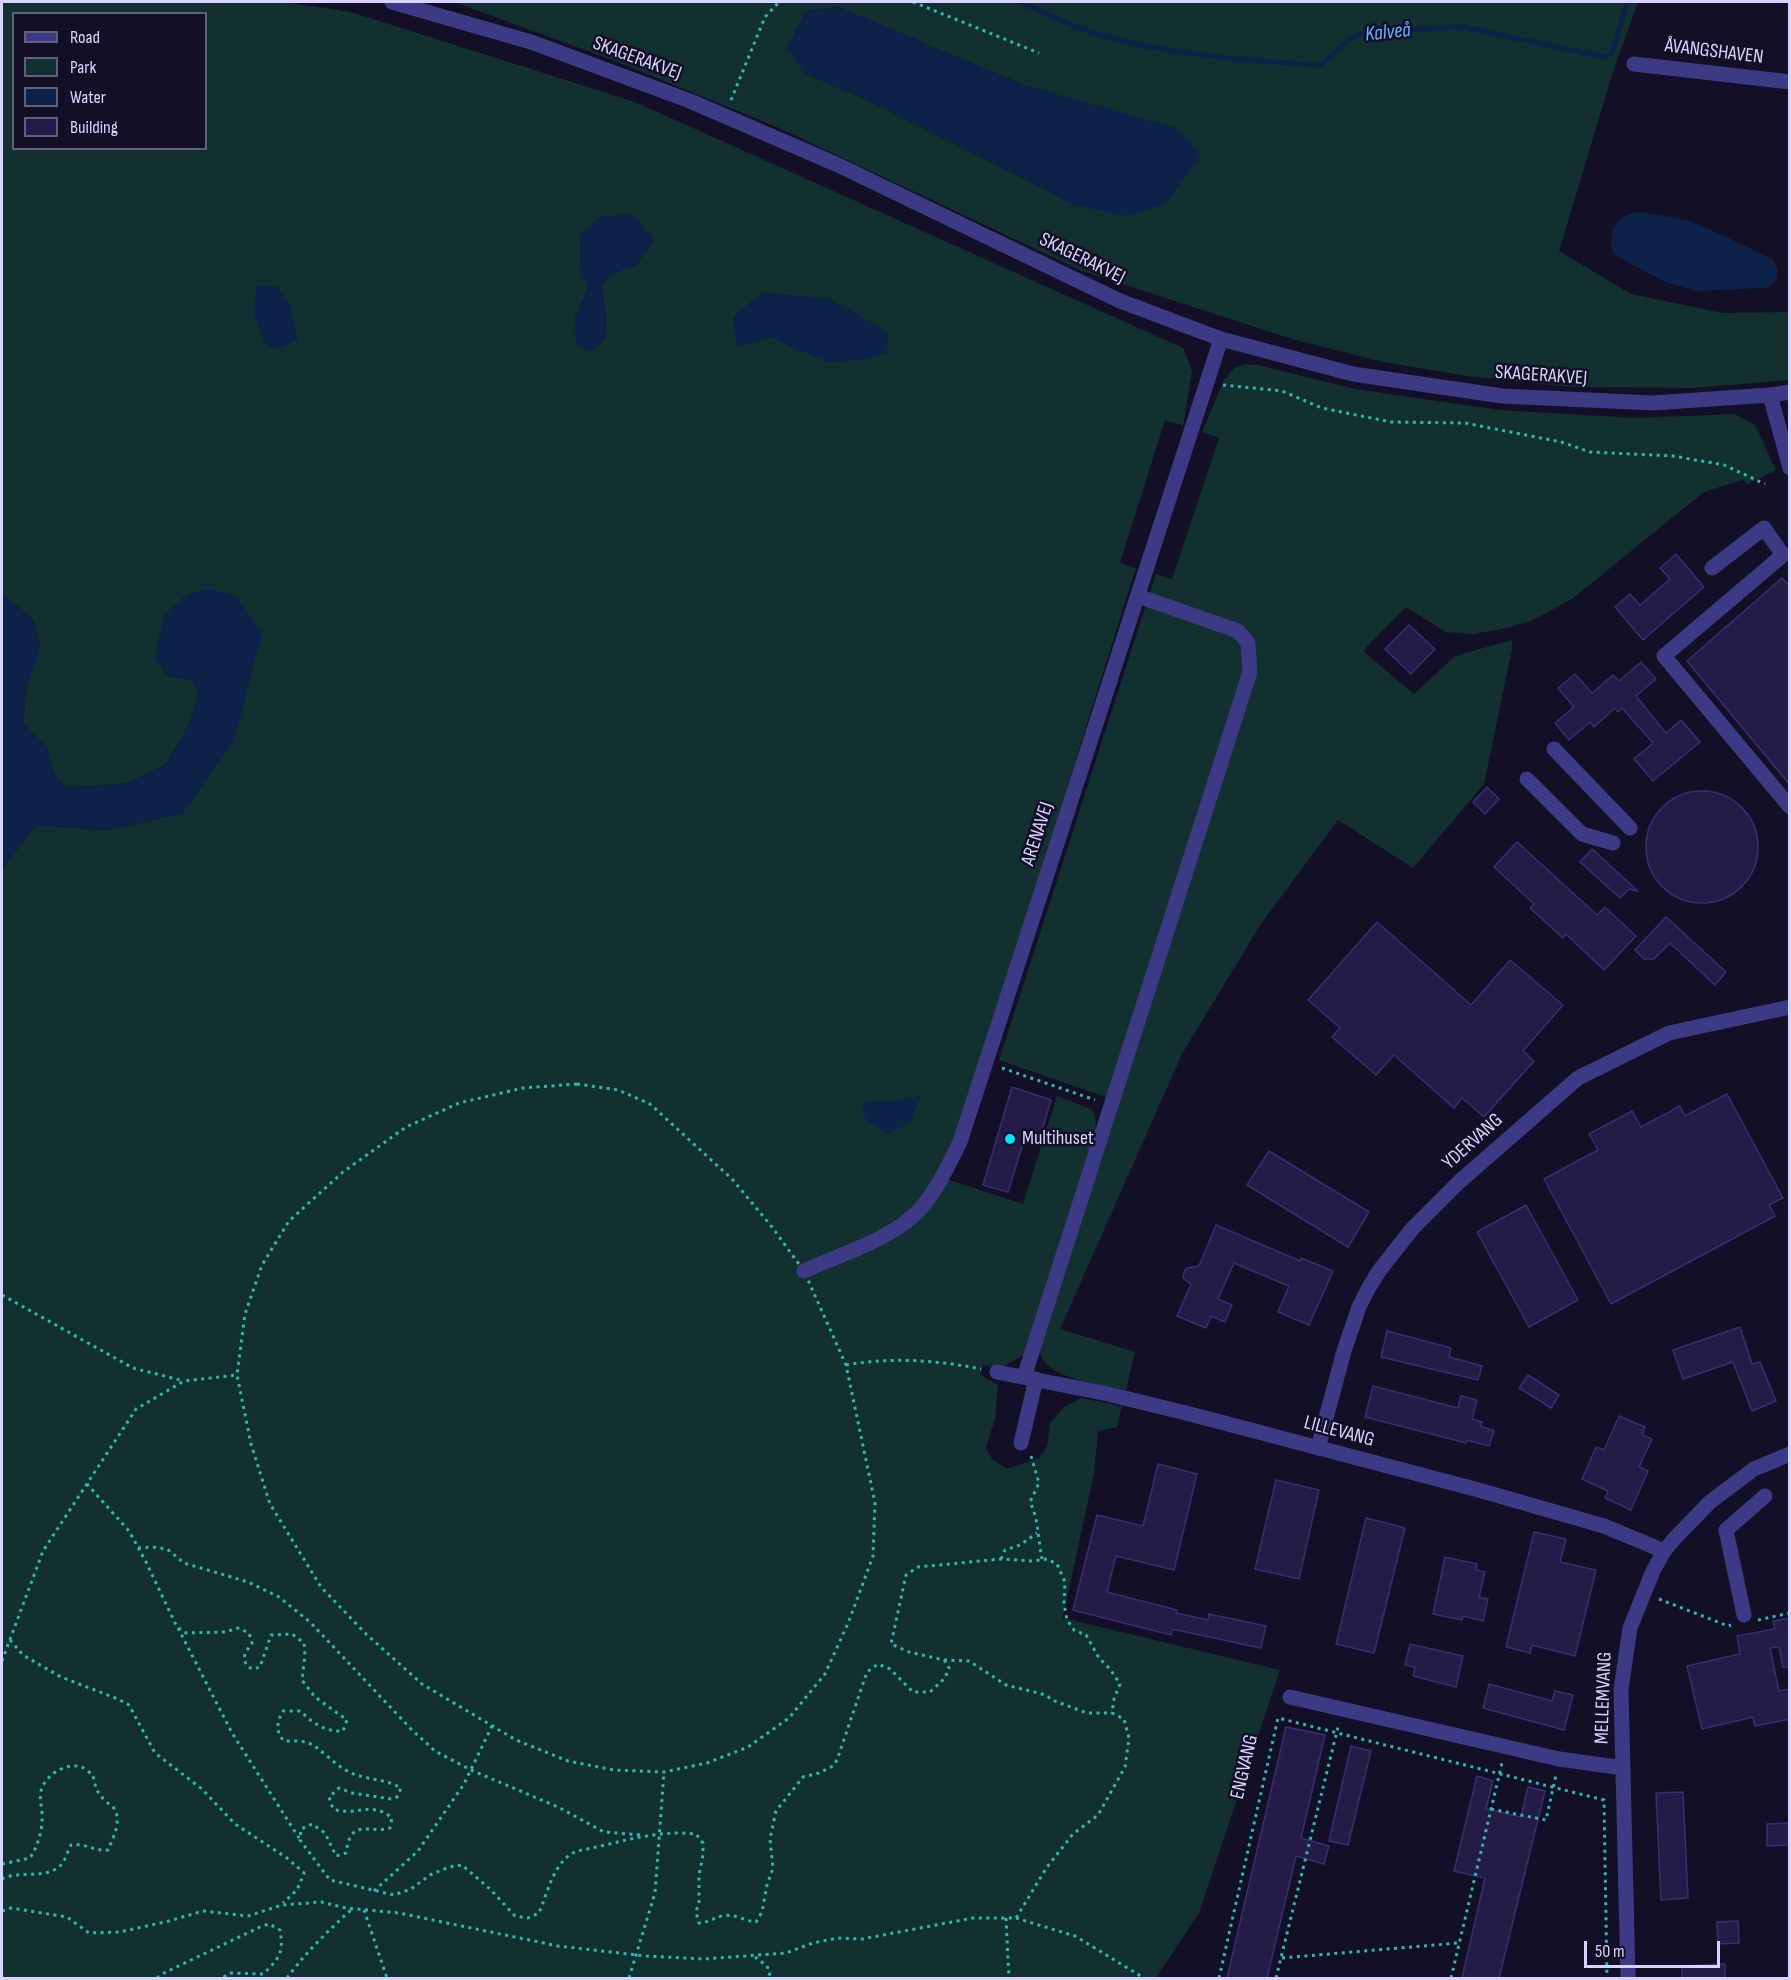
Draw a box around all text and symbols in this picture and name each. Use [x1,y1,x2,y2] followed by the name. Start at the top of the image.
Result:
[12,12,207,150] legend
[1364,18,1412,48] water label: Kalveå
[70,27,100,48] text: Road
[589,32,685,86] street label: SKAGERAKVEJ
[1663,34,1765,70] street label: ÅVANGSHAVEN
[70,57,96,78] text: Park
[70,87,106,108] text: Water
[70,117,118,138] text: Building
[1035,228,1129,290] street label: SKAGERAKVEJ
[1494,361,1588,391] street label: SKAGERAKVEJ
[1016,799,1060,869] street label: ARENAVEJ
[1438,1109,1508,1175] street label: YDERVANG
[1022,1127,1094,1151] place label: Multihuset
[1003,1132,1017,1146] marker: Multihuset
[1301,1411,1377,1453] street label: LILLEVANG
[1590,1651,1618,1745] street label: MELLEMVANG
[1226,1732,1264,1802] street label: ENGVANG
[1587,1929,1724,1967] scale bar
[1595,1941,1625,1962] text: 50 m

